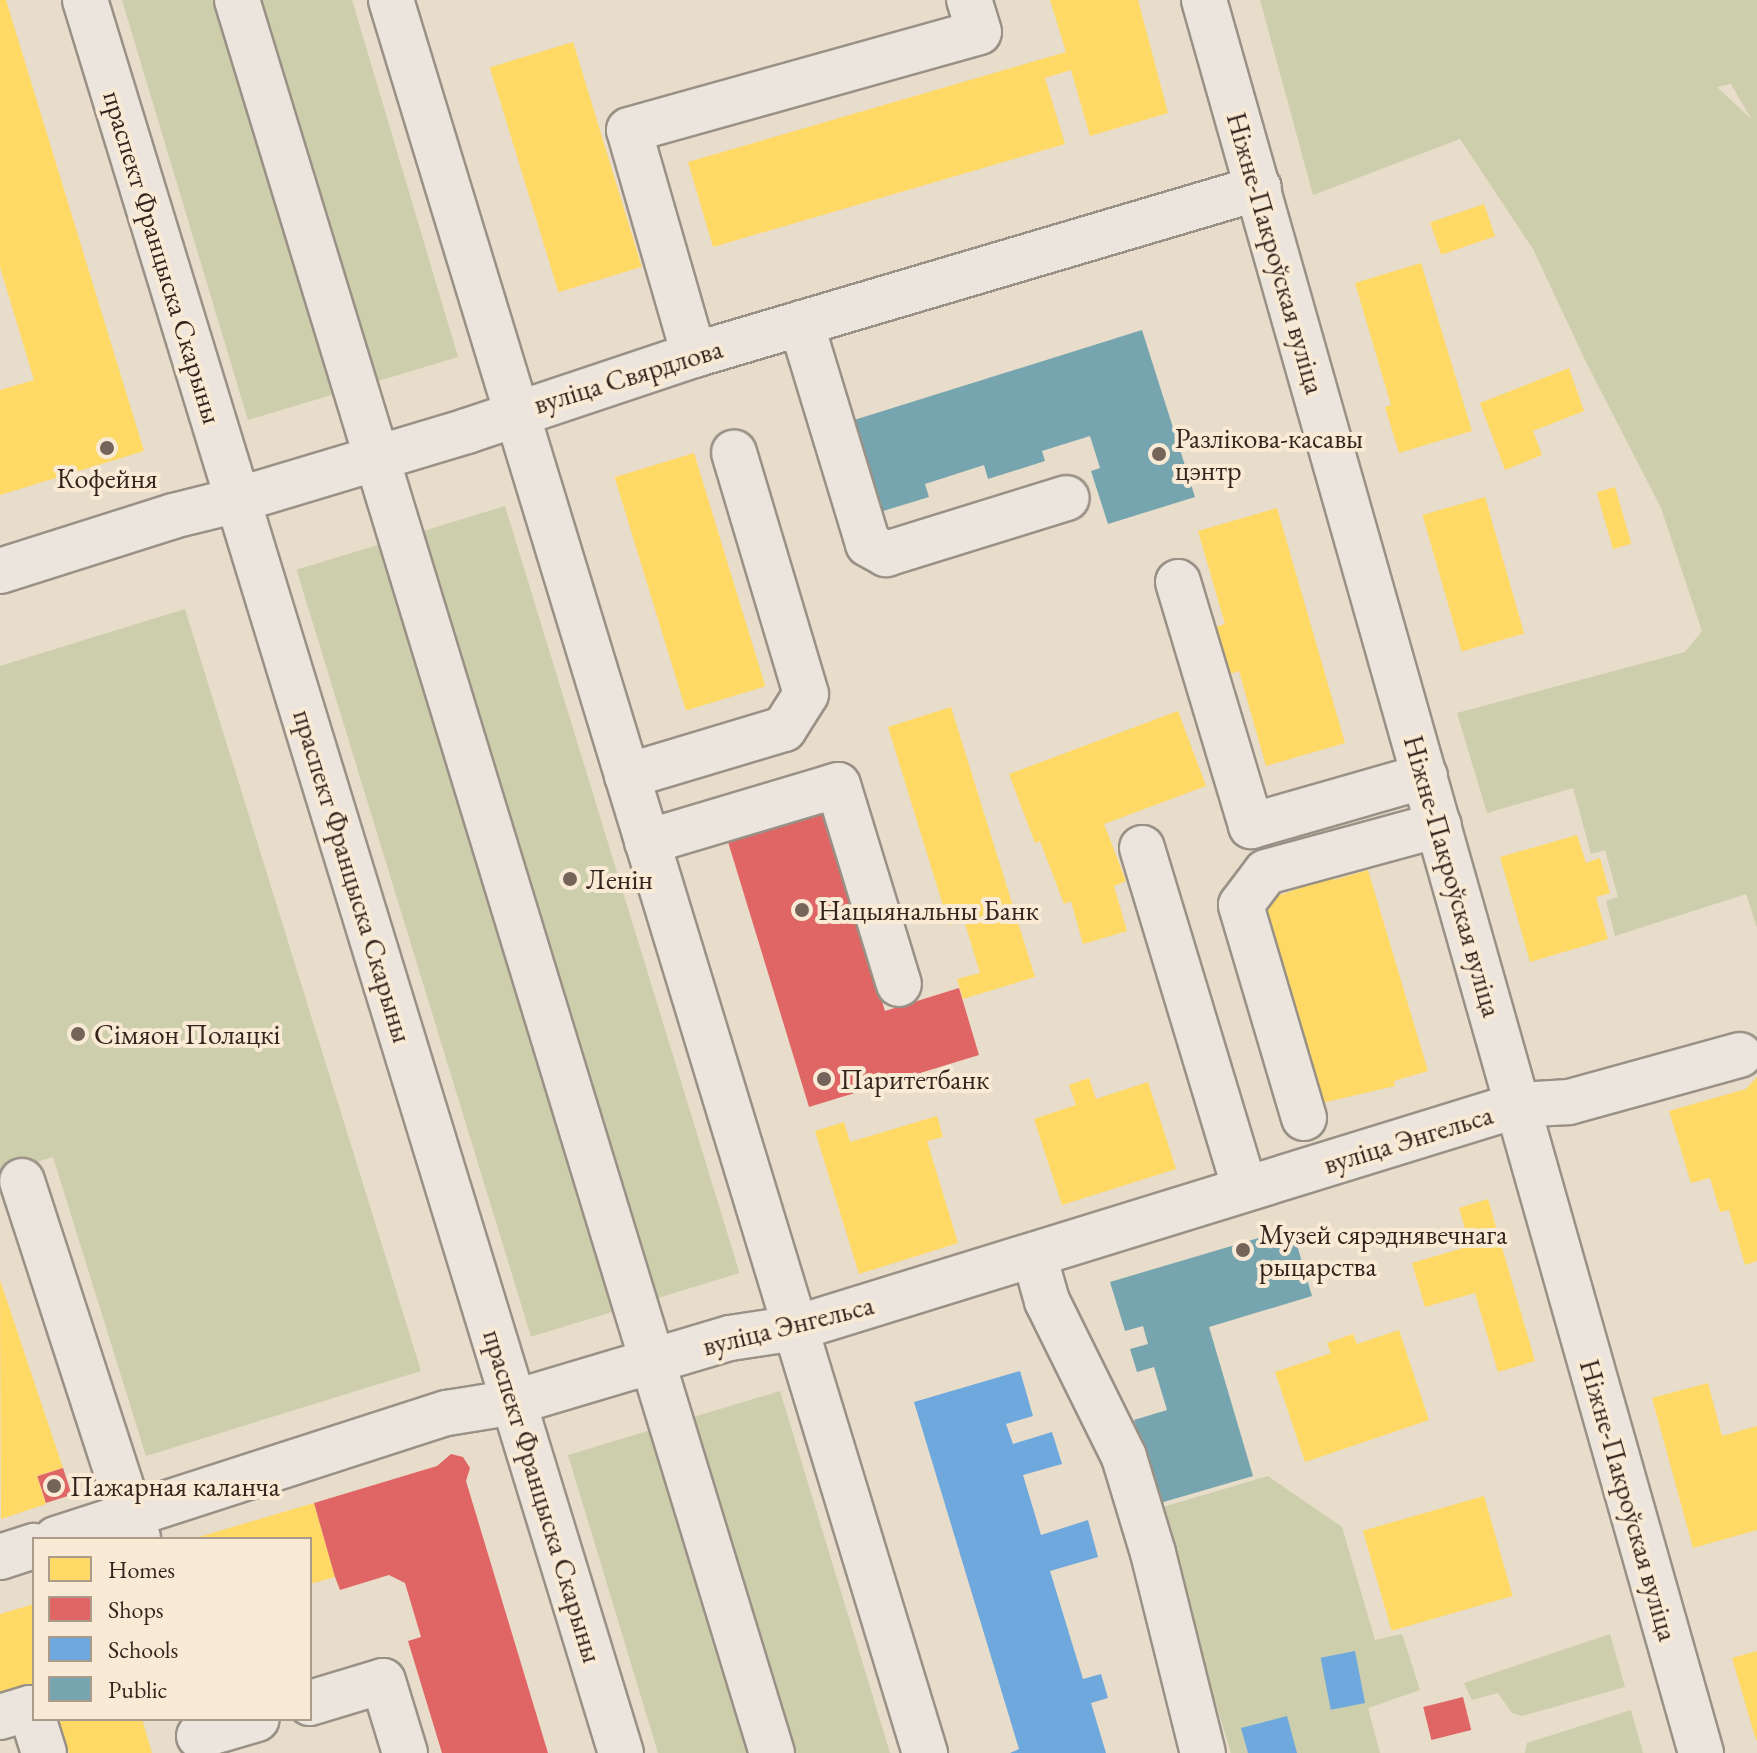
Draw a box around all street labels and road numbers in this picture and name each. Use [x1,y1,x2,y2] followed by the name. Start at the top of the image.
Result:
[96,86,230,428] street label: праспект Францыска Скарыны
[1220,108,1332,398] street label: Ніжне-Пакроўская вуліца
[530,331,726,421] street label: вуліца Свярдлова
[286,705,420,1047] street label: праспект Францыска Скарыны
[1397,731,1509,1021] street label: Ніжне-Пакроўская вуліца
[1319,1097,1497,1181] street label: вуліца Энгельса
[699,1288,877,1362] street label: вуліца Энгельса
[476,1325,610,1667] street label: праспект Францыска Скарыны
[1573,1355,1685,1645] street label: Ніжне-Пакроўская вуліца

